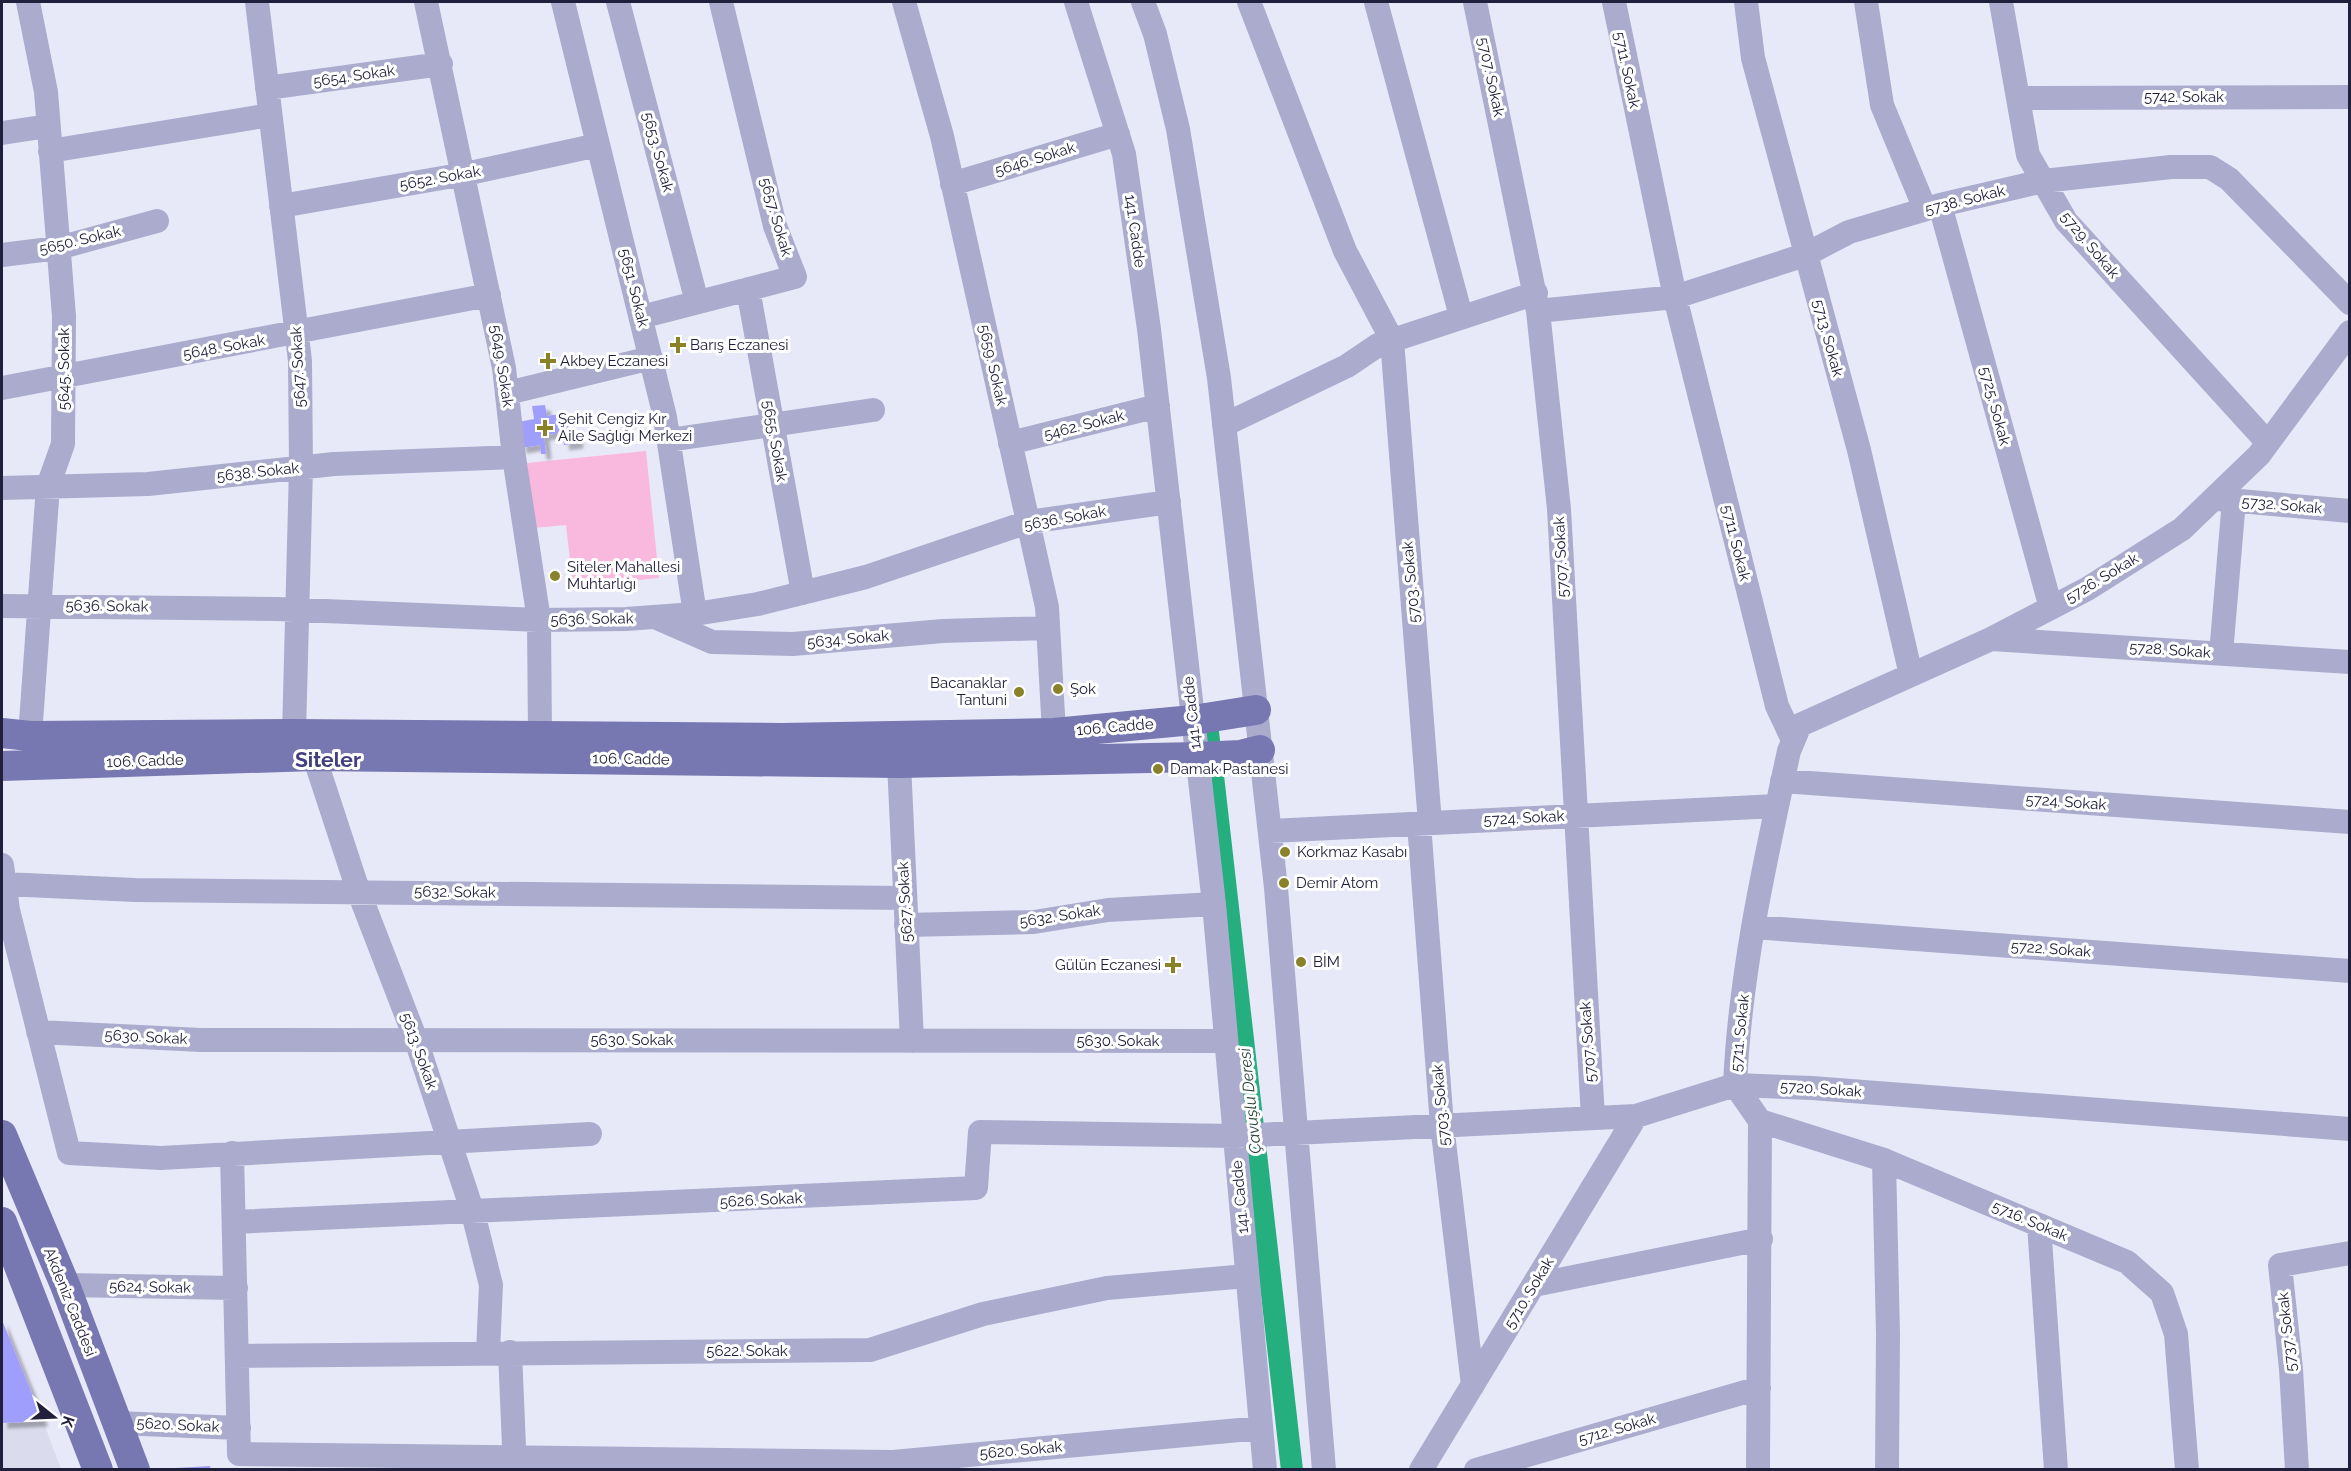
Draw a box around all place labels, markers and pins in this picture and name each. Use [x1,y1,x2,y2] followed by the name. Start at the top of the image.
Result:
[690,336,789,354] place label: Barış Eczanesi
[671,338,685,352] marker: Barış Eczanesi
[560,352,668,370] place label: Akbey Eczanesi
[541,354,555,368] marker: Akbey Eczanesi
[558,410,692,445] place label: Şehit Cengiz Kır Aile Sağlığı Merkezi
[536,419,554,437] marker: Şehit Cengiz Kır Aile Sağlığı Merkezi
[567,558,680,593] place label: Siteler Mahallesi Muhtarlığı
[548,569,562,583] marker: Siteler Mahallesi Muhtarlığı
[930,674,1008,709] place label: Bacanaklar Tantuni
[1070,680,1096,698] place label: Şok
[1051,682,1065,696] marker: Şok
[1012,685,1026,699] marker: Bacanaklar Tantuni
[1170,760,1289,778] place label: Damak Pastanesi
[1151,762,1165,776] marker: Damak Pastanesi
[1297,843,1407,861] place label: Korkmaz Kasabı
[1278,845,1292,859] marker: Korkmaz Kasabı
[1296,874,1378,892] place label: Demir Atom
[1277,876,1291,890] marker: Demir Atom
[1313,952,1340,971] place label: BİM
[1294,955,1308,969] marker: BİM
[1055,956,1161,974] place label: Gülün Eczanesi
[1166,958,1180,972] marker: Gülün Eczanesi

